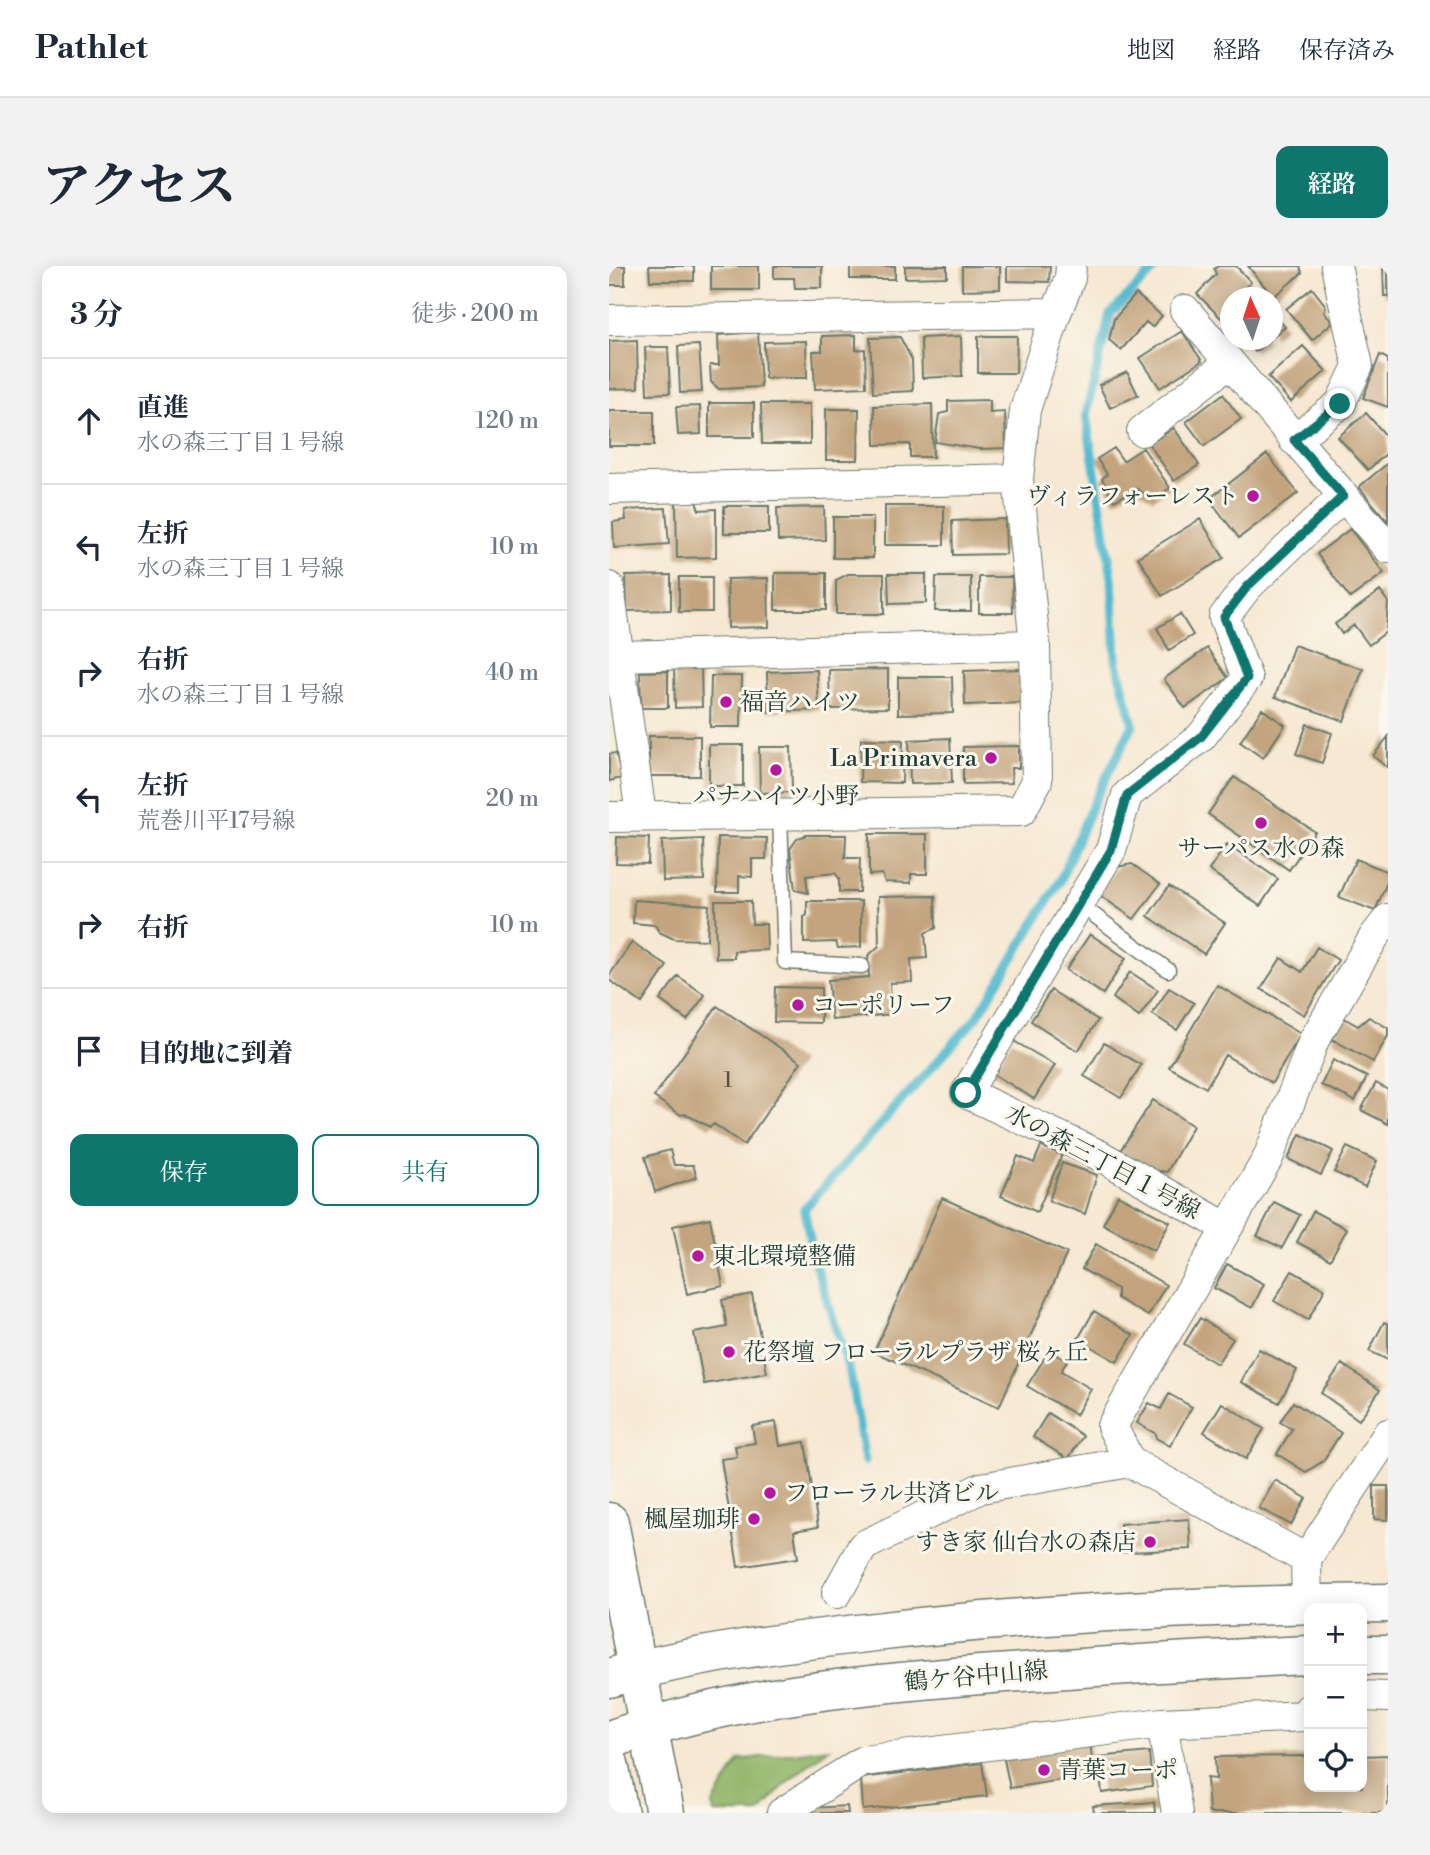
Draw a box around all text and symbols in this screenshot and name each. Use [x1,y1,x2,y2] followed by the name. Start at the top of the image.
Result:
[35,28,148,69] text: Pathlet
[1127,36,1175,66] text: 地図
[1213,36,1261,66] text: 経路
[1299,36,1395,66] text: 保存済み
[1276,146,1388,218] button: 経路
[42,157,237,218] text: アクセス
[1220,287,1283,350] north arrow
[70,296,123,334] text: 3 分
[411,300,539,328] text: 徒歩 · 200 m
[1324,388,1355,419] route end
[137,392,189,424] text: 直進
[70,402,108,440] icon: ahead
[475,407,539,435] text: 120 m
[137,429,344,457] text: 水の森三丁目１号線
[1027,482,1239,512] place label: ヴィラフォーレスト
[1245,488,1261,504] marker: ヴィラフォーレスト
[137,518,189,550] text: 左折
[70,528,108,566] icon: left
[490,533,539,561] text: 10 m
[137,555,344,583] text: 水の森三丁目１号線
[137,644,189,676] text: 右折
[70,654,108,692] icon: right
[485,659,539,687] text: 40 m
[137,681,344,709] text: 水の森三丁目１号線
[740,688,860,718] place label: 福音ハイツ
[718,694,734,710] marker: 福音ハイツ
[830,744,978,774] place label: La Primavera
[983,750,999,766] marker: La Primavera
[768,762,784,778] marker: パナハイツ小野
[137,770,189,802] text: 左折
[70,780,108,818] icon: left
[693,782,859,812] place label: パナハイツ小野
[486,785,539,813] text: 20 m
[137,807,295,835] text: 荒巻川平17号線
[1253,815,1269,831] marker: サーパス水の森
[1178,834,1344,864] place label: サーパス水の森
[70,906,108,944] icon: right
[490,911,539,939] text: 10 m
[137,912,189,944] text: 右折
[812,991,955,1021] place label: コーポリーフ
[790,997,806,1013] marker: コーポリーフ
[70,1032,108,1070] icon: arrive
[137,1038,293,1070] text: 目的地に到着
[723,1068,733,1094] house number: 1
[950,1077,981,1108] route start
[1000,1099,1205,1227] street label: 水の森三丁目１号線
[70,1134,298,1206] button: 保存
[312,1134,539,1206] button: 共有
[712,1242,856,1272] place label: 東北環境整備
[690,1248,706,1264] marker: 東北環境整備
[743,1338,1088,1368] place label: 花祭壇 フローラルプラザ 桜ヶ丘
[721,1344,737,1360] marker: 花祭壇 フローラルプラザ 桜ヶ丘
[784,1479,999,1509] place label: フローラル共済ビル
[762,1485,778,1501] marker: フローラル共済ビル
[644,1505,740,1535] place label: 楓屋珈琲
[746,1511,762,1527] marker: 楓屋珈琲
[915,1528,1136,1558] place label: すき家 仙台水の森店
[1142,1534,1158,1550] marker: すき家 仙台水の森店
[1304,1603,1367,1792] map controls
[1304,1603,1367,1666] button: +
[903,1656,1049,1698] street label: 鶴ケ谷中山線
[1304,1666,1367,1729] button: −
[1304,1729,1367,1792] button: locate
[1058,1756,1178,1786] place label: 青葉コーポ
[1036,1762,1052,1778] marker: 青葉コーポ

